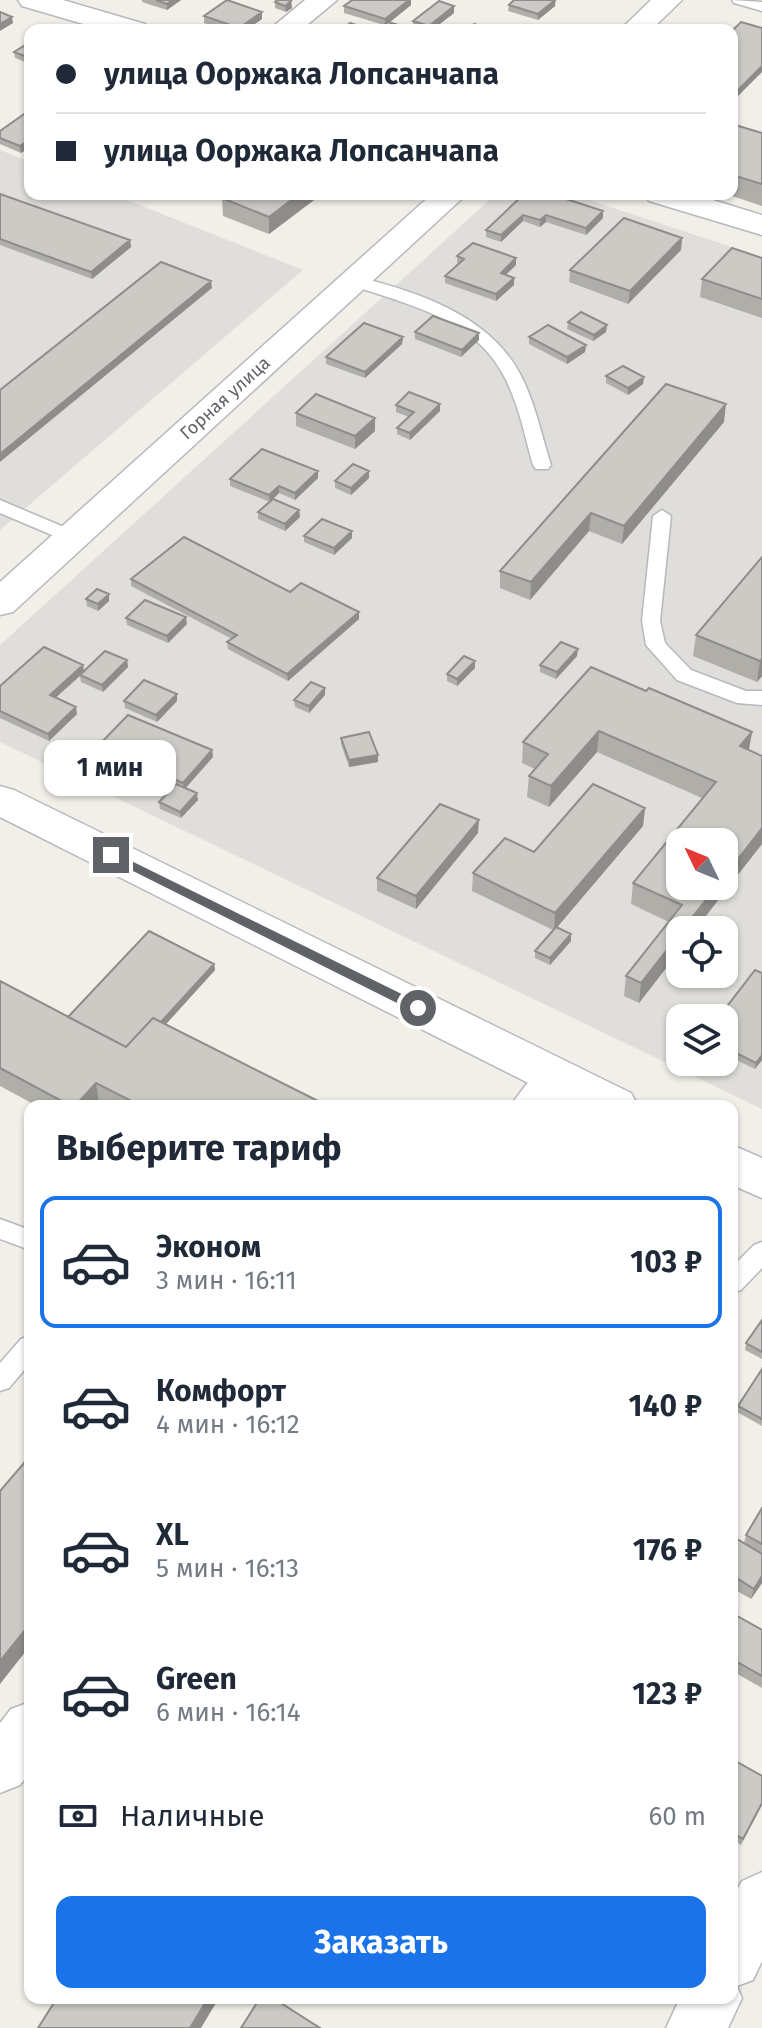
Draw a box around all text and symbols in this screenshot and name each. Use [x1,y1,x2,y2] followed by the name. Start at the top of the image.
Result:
[104,56,499,92] text: улица Ооржака Лопсанчапа
[104,133,499,169] text: улица Ооржака Лопсанчапа
[175,352,275,444] street label: Горная улица
[45,739,177,795] callout: 1 мин
[77,752,143,783] text: 1 мин
[666,828,738,900] north arrow
[666,828,738,1076] map controls
[93,837,129,873] route end
[666,916,738,988] button: locate
[400,990,436,1026] route start
[666,1004,738,1076] button: layers
[56,1126,342,1170] text: Выберите тариф
[60,1226,132,1298] icon: car
[156,1229,261,1265] text: Эконом
[630,1244,702,1280] text: 103 ₽
[156,1265,297,1296] text: 3 мин · 16:11
[60,1370,132,1442] icon: car
[156,1373,286,1409] text: Комфорт
[629,1388,702,1424] text: 140 ₽
[156,1409,300,1440] text: 4 мин · 16:12
[60,1514,132,1586] icon: car
[156,1517,189,1553] text: XL
[633,1532,702,1568] text: 176 ₽
[156,1553,299,1584] text: 5 мин · 16:13
[60,1658,132,1730] icon: car
[156,1661,237,1697] text: Green
[632,1676,702,1712] text: 123 ₽
[156,1697,301,1728] text: 6 мин · 16:14
[56,1794,100,1838] icon: cash
[120,1798,265,1834] text: Наличные
[648,1801,706,1832] text: 60 m
[56,1896,706,1988] button: Заказать

